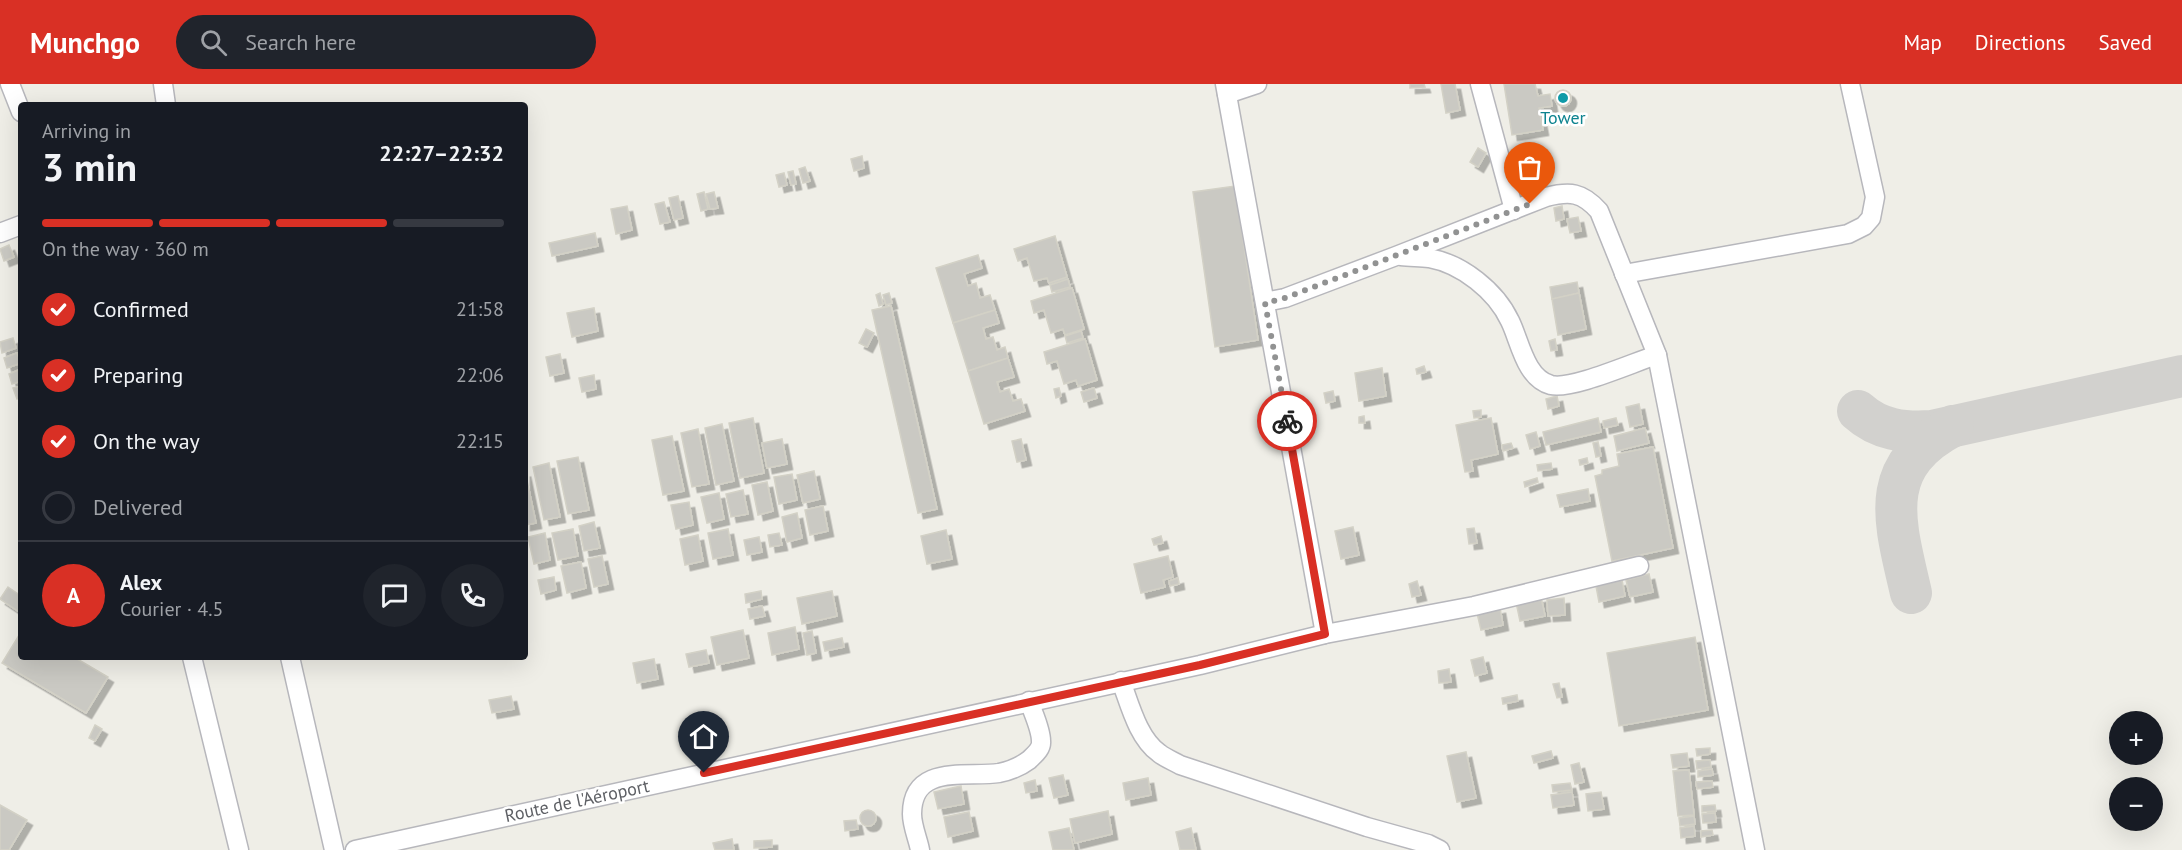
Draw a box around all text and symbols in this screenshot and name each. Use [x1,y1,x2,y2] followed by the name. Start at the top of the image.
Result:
[176,15,596,69] search box
[30,24,140,61] text: Munchgo
[197,26,230,59] icon: search
[245,28,356,56] text: Search here
[1903,29,1942,56] text: Map
[1975,29,2066,56] text: Directions
[2099,29,2152,56] text: Saved
[1556,91,1570,105] marker: Tower
[1540,106,1586,129] place label: Tower
[42,118,131,144] text: Arriving in
[379,139,504,167] text: 22:27–22:32
[42,141,137,192] text: 3 min
[1504,142,1555,204] pin
[1513,151,1546,184] icon: bag
[42,236,209,262] text: On the way · 360 m
[42,293,75,326] icon: check
[93,295,189,323] text: Confirmed
[456,296,504,322] text: 21:58
[42,359,75,392] icon: check
[93,361,183,389] text: Preparing
[456,362,504,388] text: 22:06
[1257,391,1317,451] courier
[1271,405,1304,438] icon: bike
[42,425,75,458] icon: check
[93,427,200,455] text: On the way
[456,428,504,454] text: 22:15
[93,493,183,521] text: Delivered
[363,564,426,627] button: chat
[441,564,504,627] button: phone
[120,568,162,596] text: Alex
[67,581,80,609] text: A
[120,596,223,622] text: Courier · 4.5
[678,711,729,773] pin
[2109,711,2163,831] map controls
[2109,711,2163,765] button: +
[687,720,720,753] icon: home
[503,774,651,827] street label: Route de l'Aéroport
[2109,777,2163,831] button: −

